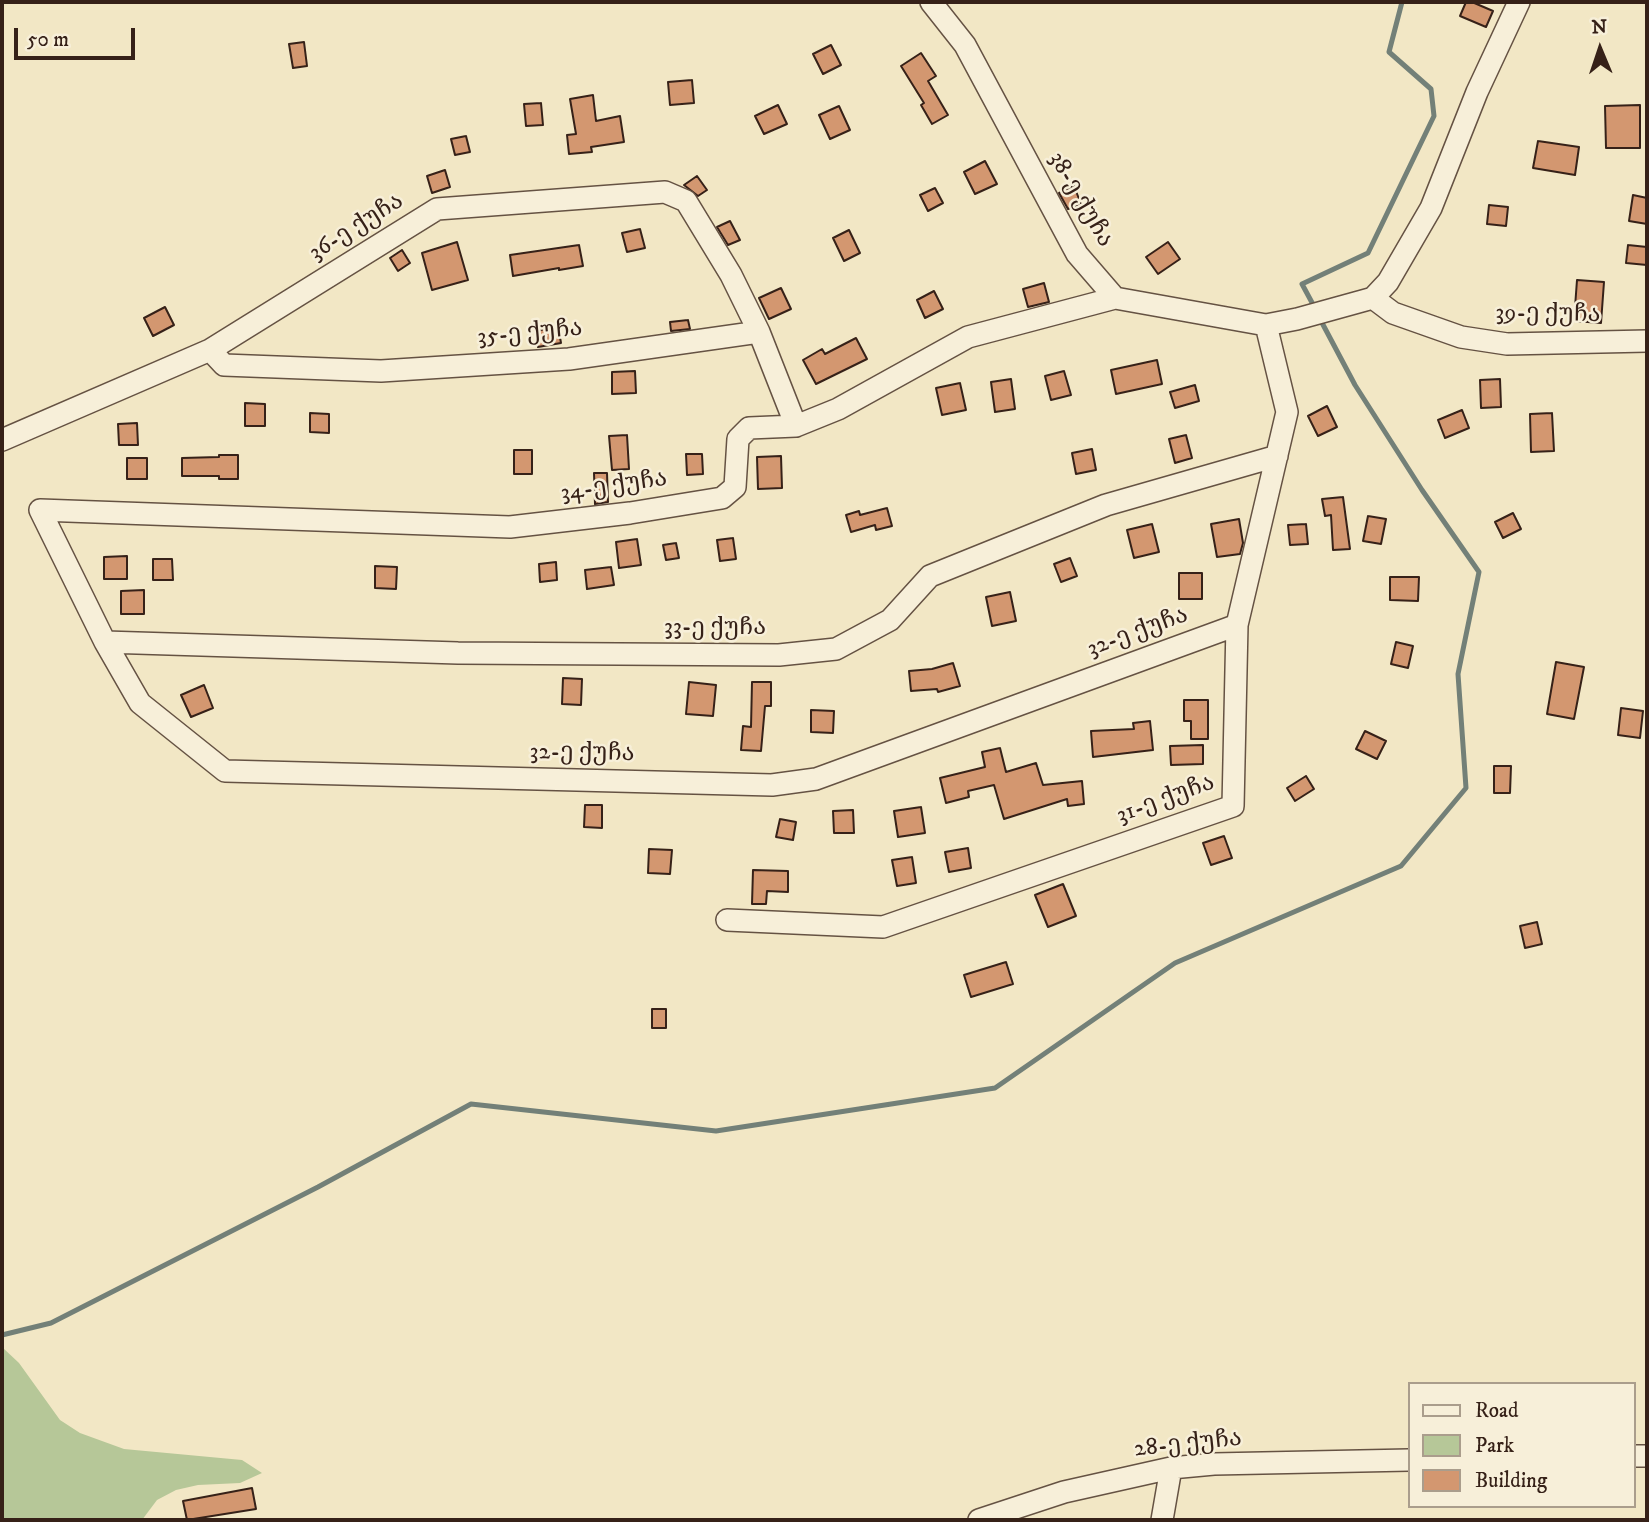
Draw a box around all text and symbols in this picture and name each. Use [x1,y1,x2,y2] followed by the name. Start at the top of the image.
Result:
[18,14,138,58] scale bar
[1565,14,1635,84] north arrow
[1591,16,1607,39] text: N
[27,27,69,53] text: 50 m
[1041,147,1119,253] street label: 38-ე ქუჩა
[305,188,409,268] street label: 36-ე ქუჩა
[1495,300,1601,330] street label: 39-ე ქუჩა
[476,315,584,353] street label: 35-ე ქუჩა
[559,465,669,509] street label: 34-ე ქუჩა
[1084,602,1192,664] street label: 32-ე ქუჩა
[664,615,766,643] street label: 33-ე ქუჩა
[529,739,635,769] street label: 32-ე ქუჩა
[1113,769,1219,831] street label: 31-ე ქუჩა
[1408,1382,1635,1508] legend
[1475,1398,1519,1424] text: Road
[1133,1425,1243,1465] street label: 28-ე ქუჩა
[1475,1433,1514,1459] text: Park
[1475,1468,1547,1494] text: Building

